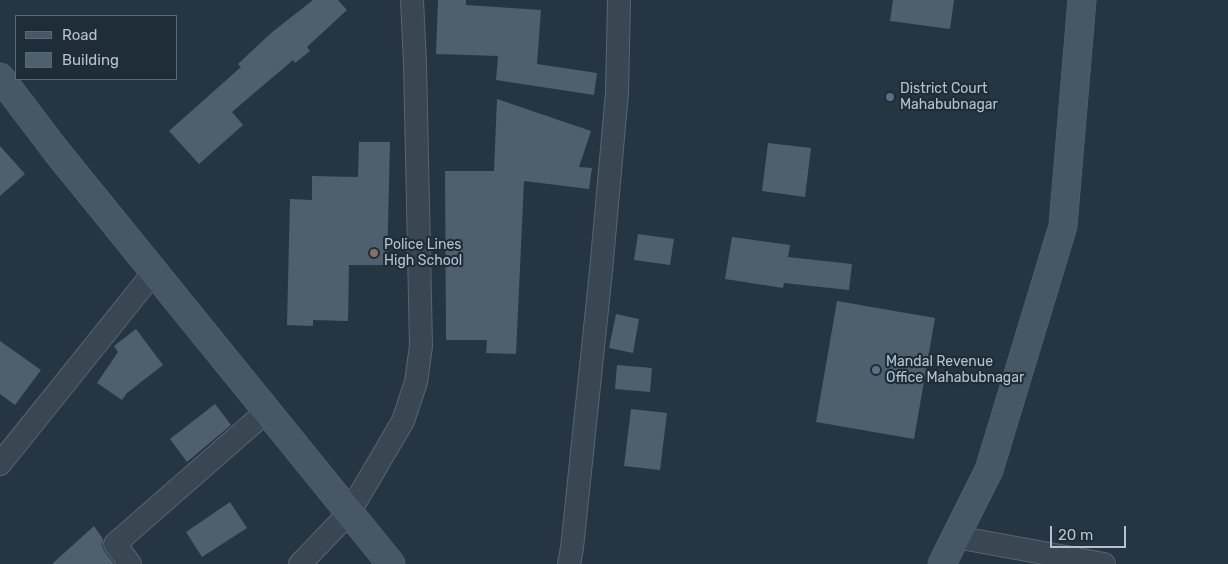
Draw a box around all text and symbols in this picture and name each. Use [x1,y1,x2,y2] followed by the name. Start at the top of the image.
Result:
[15,15,178,80] legend
[62,26,98,44] text: Road
[62,51,119,69] text: Building
[900,81,998,114] place label: District Court Mahabubnagar
[884,91,896,103] marker: District Court Mahabubnagar
[384,237,462,270] place label: Police Lines High School
[368,247,380,259] marker: Police Lines High School
[886,354,1024,387] place label: Mandal Revenue Office Mahabubnagar
[870,364,882,376] marker: Mandal Revenue Office Mahabubnagar
[1053,516,1129,548] scale bar
[1058,526,1093,544] text: 20 m

